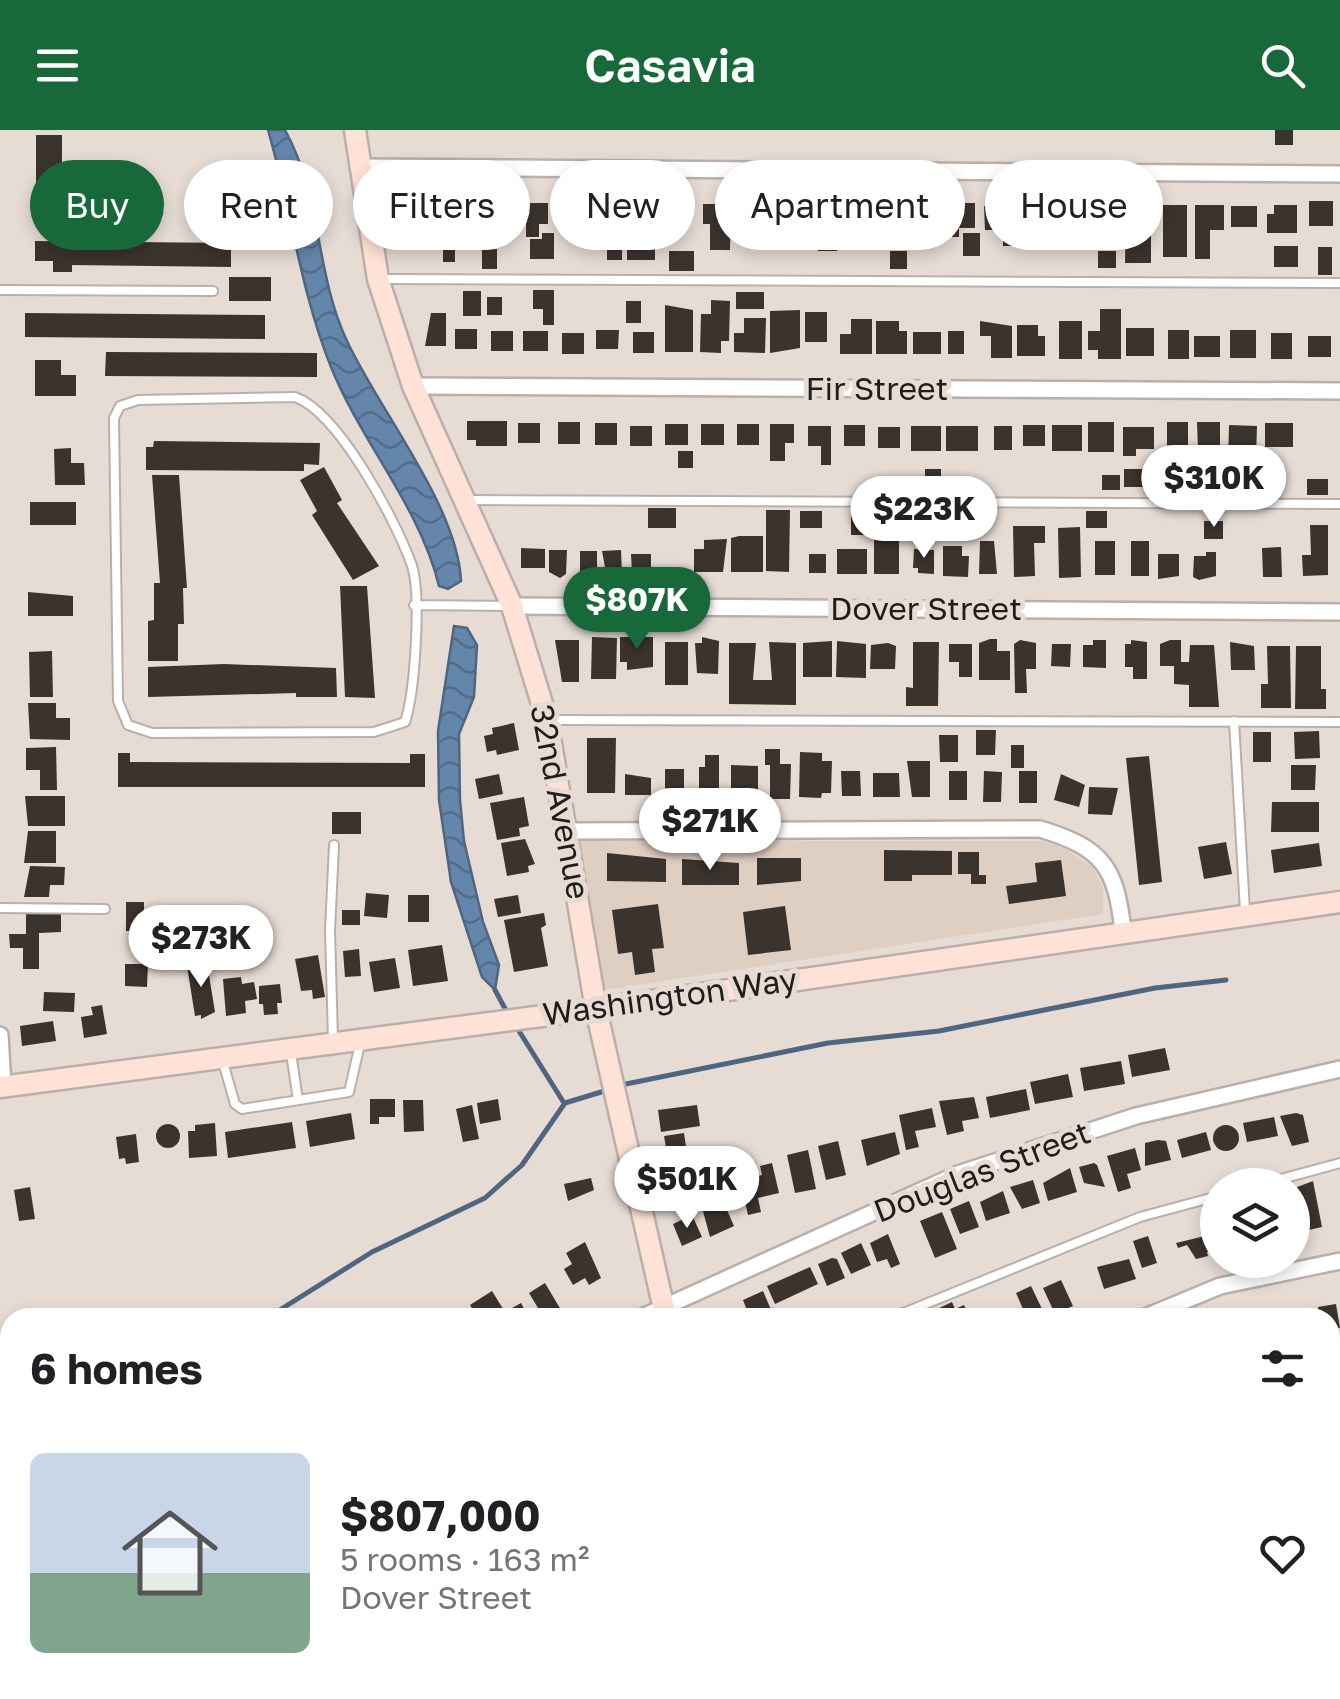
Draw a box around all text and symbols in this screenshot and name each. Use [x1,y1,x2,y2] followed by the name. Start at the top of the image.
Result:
[30,38,85,93] icon: menu
[584,38,756,92] text: Casavia
[1255,38,1310,93] icon: search
[30,160,164,250] chip: Buy
[184,160,333,250] chip: Rent
[353,160,530,250] chip: Filters
[550,160,695,250] chip: New
[715,160,965,250] chip: Apartment
[985,160,1163,250] chip: House
[806,369,948,407] street label: Fir Street
[1144,445,1284,530] pin: $310K
[1163,458,1265,496] text: $310K
[854,476,994,561] pin: $223K
[872,489,976,527] text: $223K
[567,567,707,652] pin: $807K
[585,580,689,618] text: $807K
[830,589,1022,627] street label: Dover Street
[523,701,598,902] street label: 32nd Avenue
[640,788,780,873] pin: $271K
[661,801,759,839] text: $271K
[131,905,271,990] pin: $273K
[150,918,252,956] text: $273K
[540,959,800,1033] street label: Washington Way
[868,1112,1095,1230] street label: Douglas Street
[617,1146,757,1231] pin: $501K
[636,1159,738,1197] text: $501K
[1200,1168,1310,1278] map controls
[1200,1168,1310,1278] button: layers
[1255,1341,1310,1396] icon: filters
[30,1343,203,1393] text: 6 homes
[340,1490,541,1540] text: $807,000
[110,1493,230,1613] icon: home
[1255,1526,1310,1581] icon: heart
[340,1540,589,1578] text: 5 rooms · 163 m²
[340,1578,532,1616] text: Dover Street

